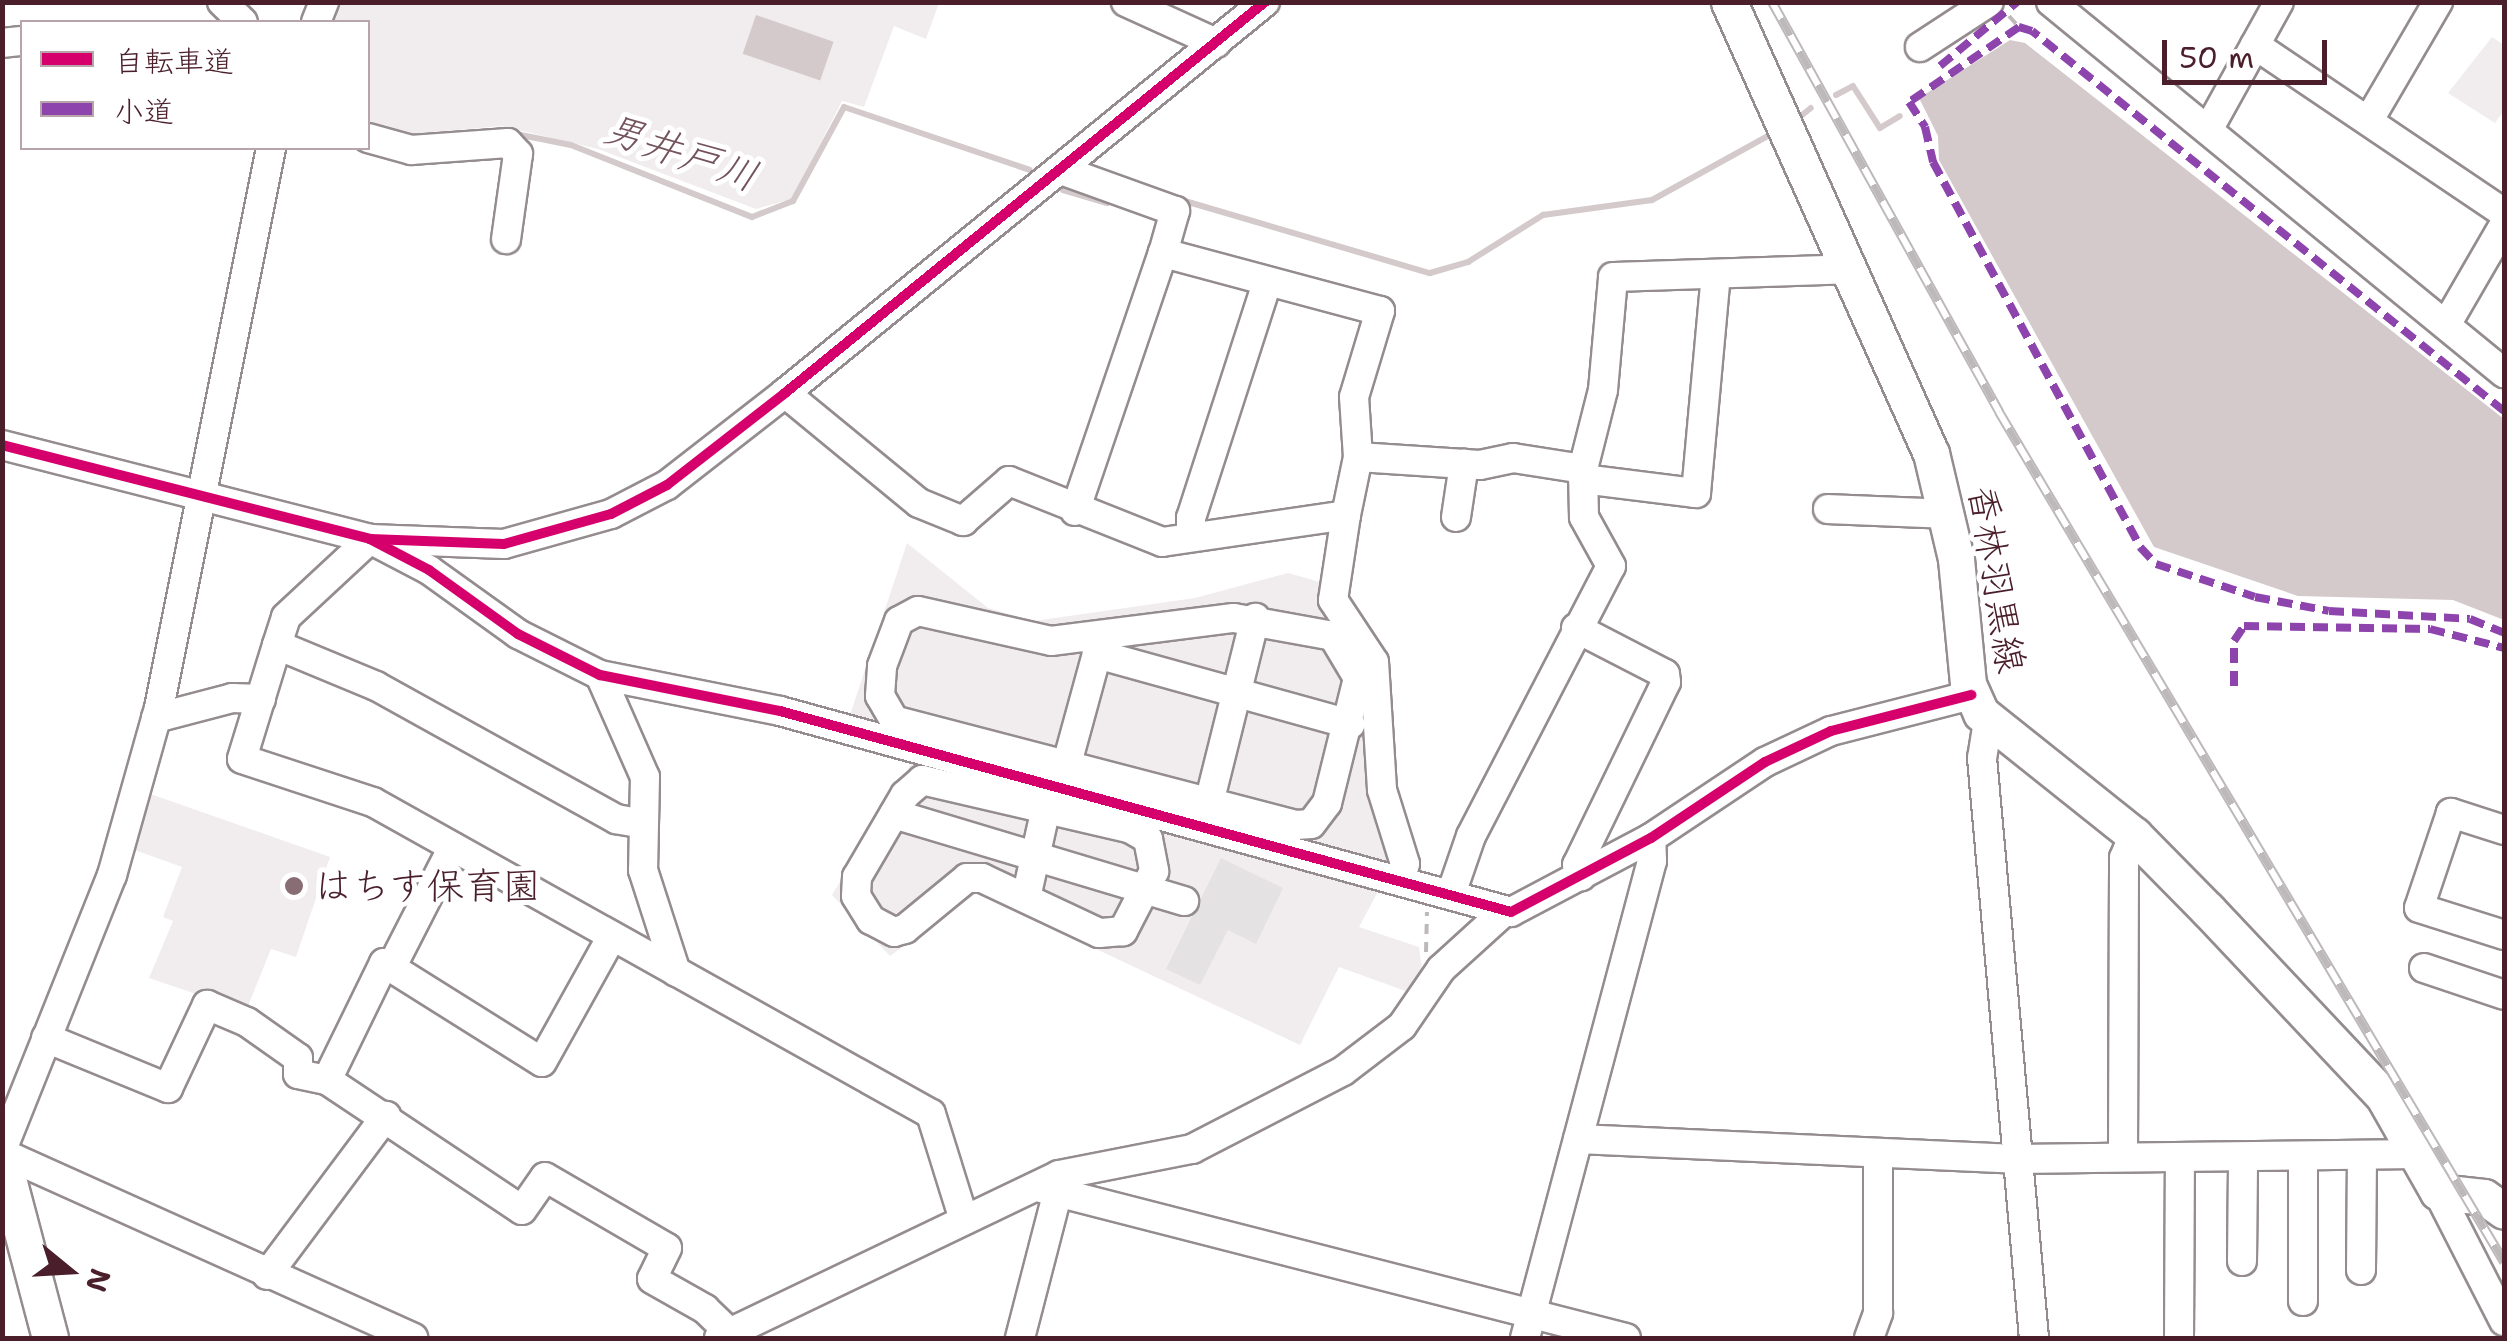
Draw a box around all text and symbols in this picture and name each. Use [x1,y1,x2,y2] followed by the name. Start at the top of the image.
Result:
[20,20,370,150] legend
[2167,20,2332,82] scale bar
[2179,37,2254,78] text: 50 m
[114,41,234,82] text: 自転車道
[114,91,174,132] text: 小道
[598,103,764,201] water label: 男井戸川
[1960,482,2034,676] street label: 香林羽黒線
[314,863,542,909] place label: はちす保育園
[283,875,305,897] marker: はちす保育園
[20,1221,120,1321] north arrow
[77,1264,120,1297] text: N

